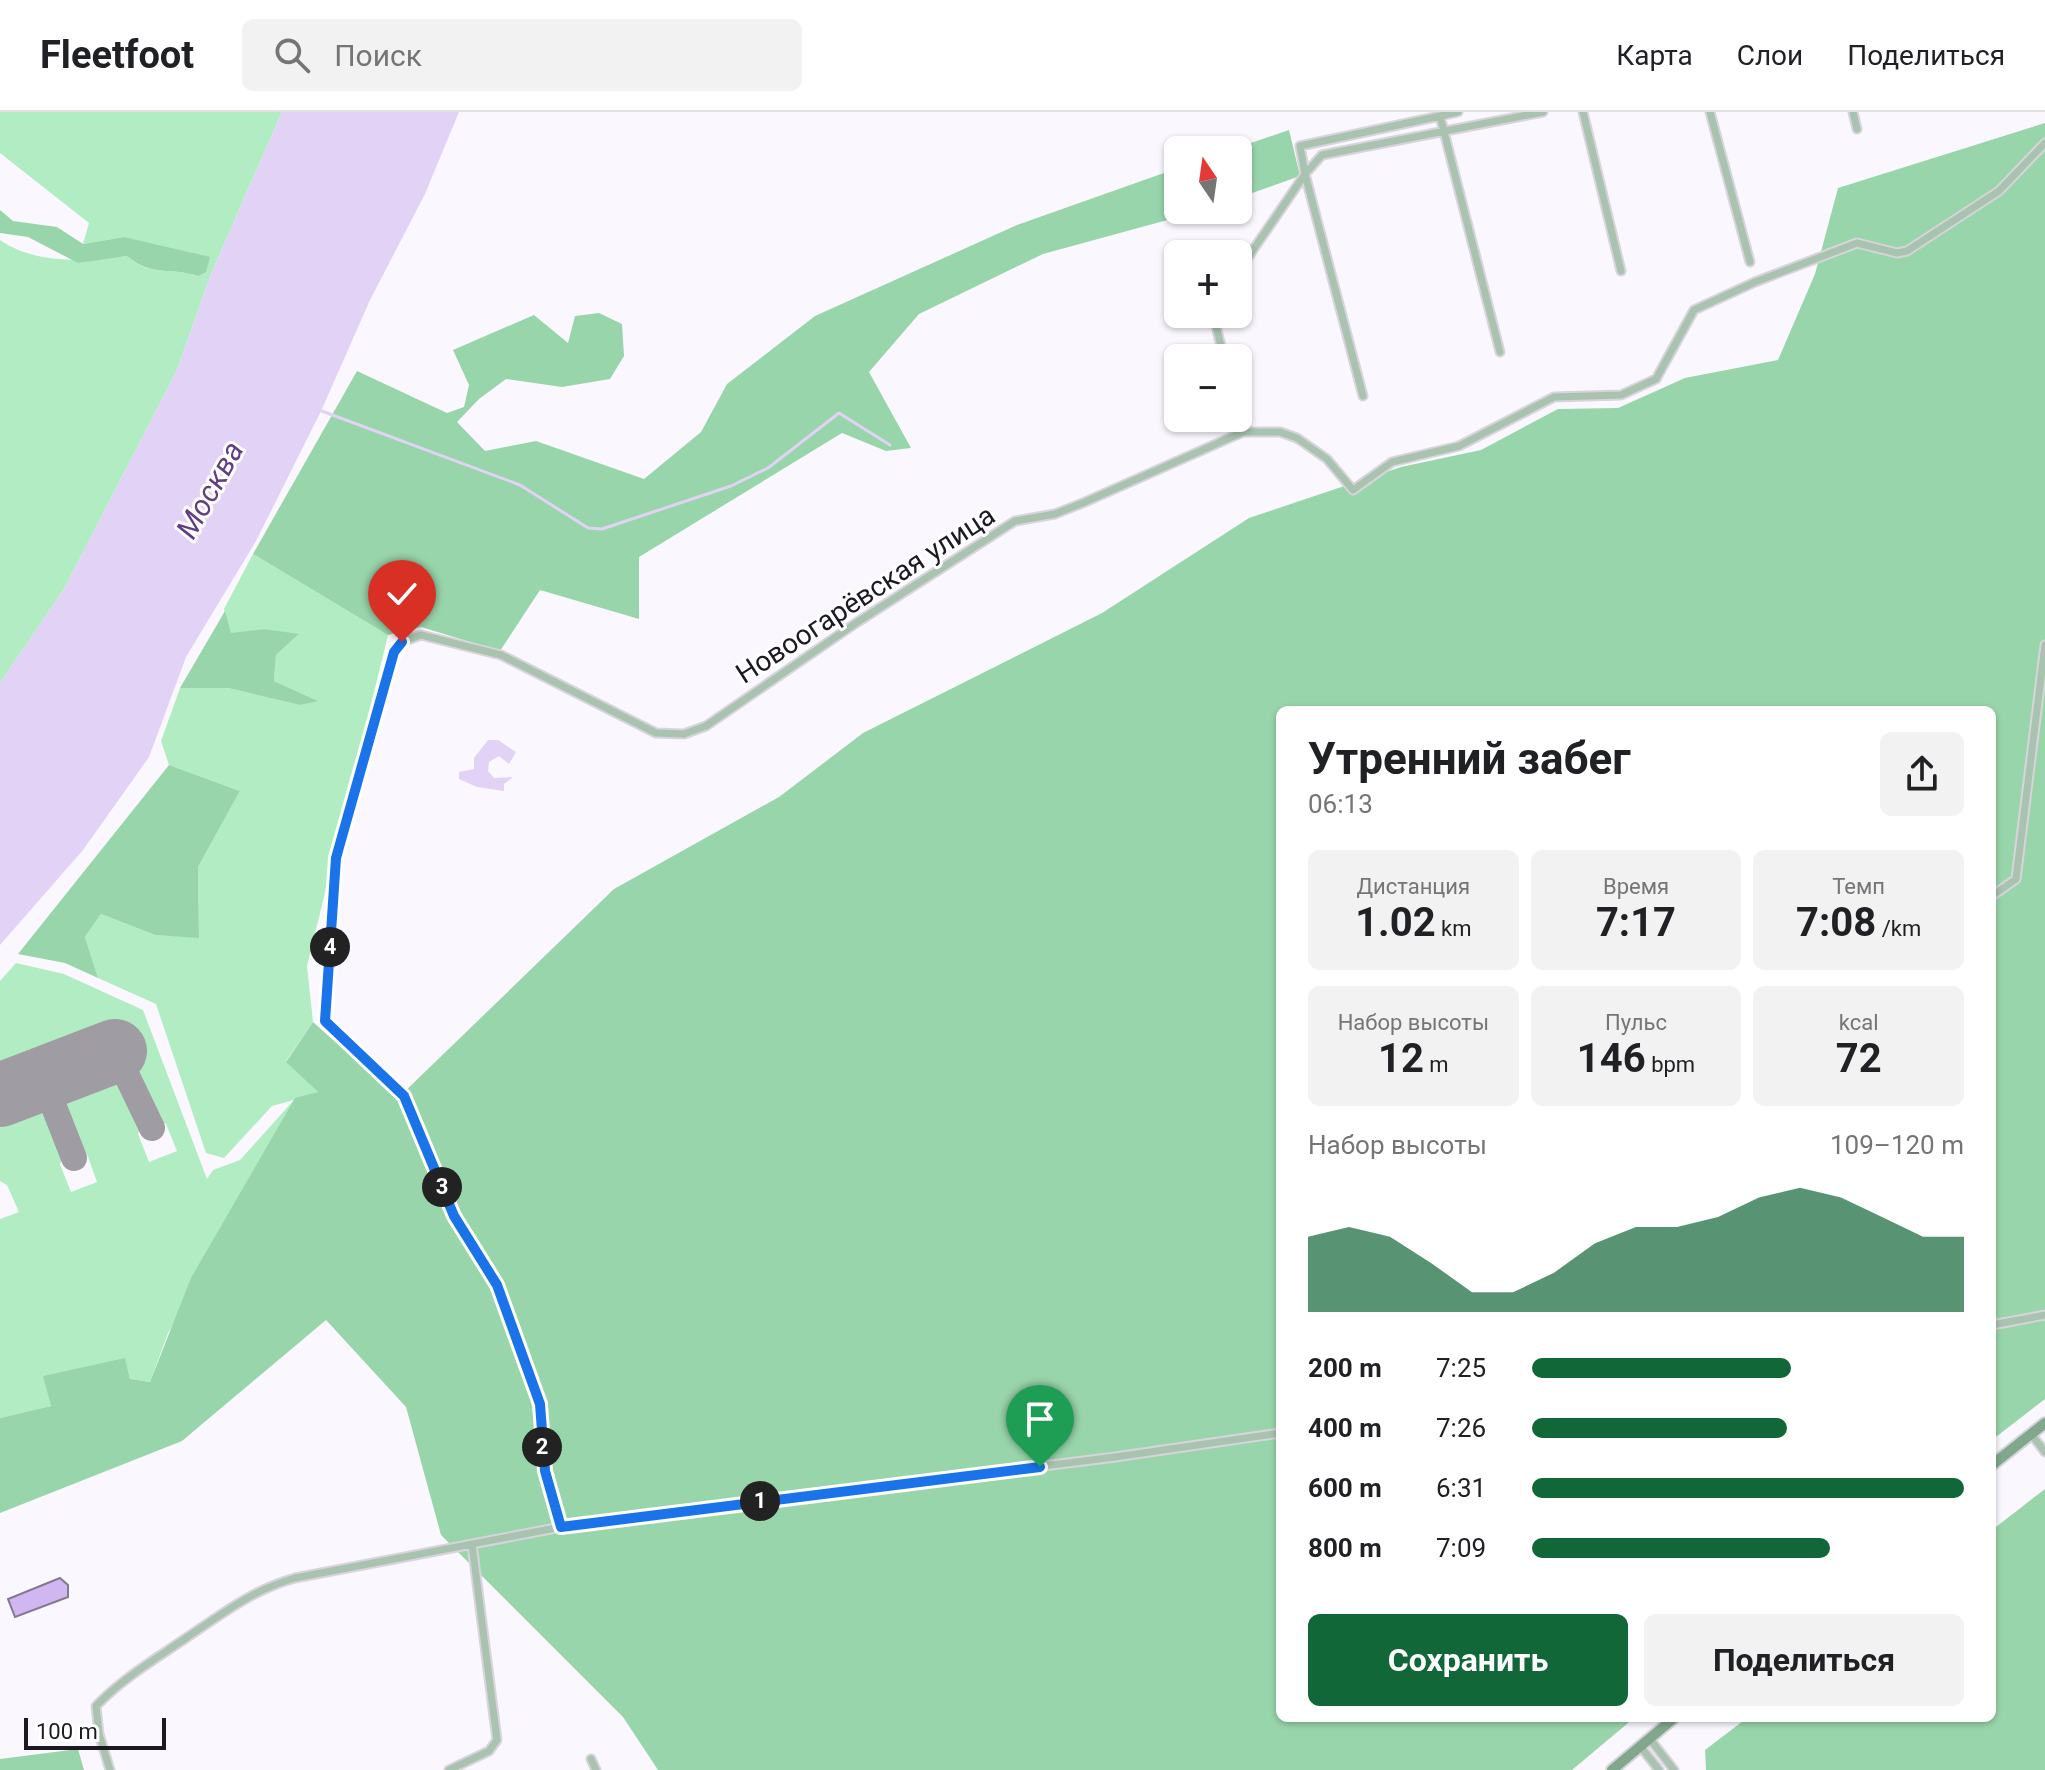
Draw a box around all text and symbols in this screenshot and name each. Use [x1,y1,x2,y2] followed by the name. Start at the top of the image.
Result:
[242,19,802,91] search box
[40,33,194,77] text: Fleetfoot
[270,33,314,77] icon: search
[334,38,422,73] text: Поиск
[1616,39,1693,72] text: Карта
[1737,39,1803,72] text: Слои
[1847,39,2005,72] text: Поделиться
[1164,136,1252,224] north arrow
[1164,136,1252,432] map controls
[1164,240,1252,328] button: +
[1164,344,1252,432] button: −
[169,435,250,544] water label: Москва
[730,498,1001,690] street label: Новоогарёвская улица
[368,560,436,642] pin
[380,572,424,616] icon: check
[1880,732,1964,816] button: share
[1308,733,1631,785] text: Утренний забег
[1308,789,1373,819] text: 06:13
[1357,874,1470,899] text: Дистанция
[1603,874,1669,899] text: Время
[1832,874,1885,899] text: Темп
[1355,899,1436,946] text: 1.02
[1596,899,1676,946] text: 7:17
[1796,899,1876,946] text: 7:08
[1436,916,1472,941] text: km
[1876,916,1921,941] text: /km
[310,927,350,967] pin: 4
[324,934,336,959] text: 4
[1338,1010,1489,1035] text: Набор высоты
[1605,1010,1667,1035] text: Пульс
[1839,1010,1879,1035] text: kcal
[1378,1035,1424,1082] text: 12
[1577,1035,1646,1082] text: 146
[1836,1035,1882,1082] text: 72
[1424,1052,1449,1077] text: m
[1646,1052,1695,1077] text: bpm
[1308,1130,1487,1160] text: Набор высоты
[1830,1130,1964,1160] text: 109–120 m
[422,1167,462,1207] pin: 3
[436,1174,448,1199] text: 3
[1308,1353,1382,1383] text: 200 m
[1436,1353,1486,1383] text: 7:25
[1006,1385,1074,1467] pin
[1018,1397,1062,1441] icon: arrive
[1308,1413,1382,1443] text: 400 m
[1436,1413,1486,1443] text: 7:26
[522,1427,562,1467] pin: 2
[536,1434,548,1459] text: 2
[1308,1473,1382,1503] text: 600 m
[1436,1473,1486,1503] text: 6:31
[740,1481,780,1521] pin: 1
[754,1488,766,1513] text: 1
[1308,1533,1382,1563] text: 800 m
[1436,1533,1486,1563] text: 7:09
[1308,1614,1628,1706] button: Сохранить
[1644,1614,1964,1706] button: Поделиться
[24,1714,166,1750] scale bar
[36,1719,98,1744] text: 100 m

